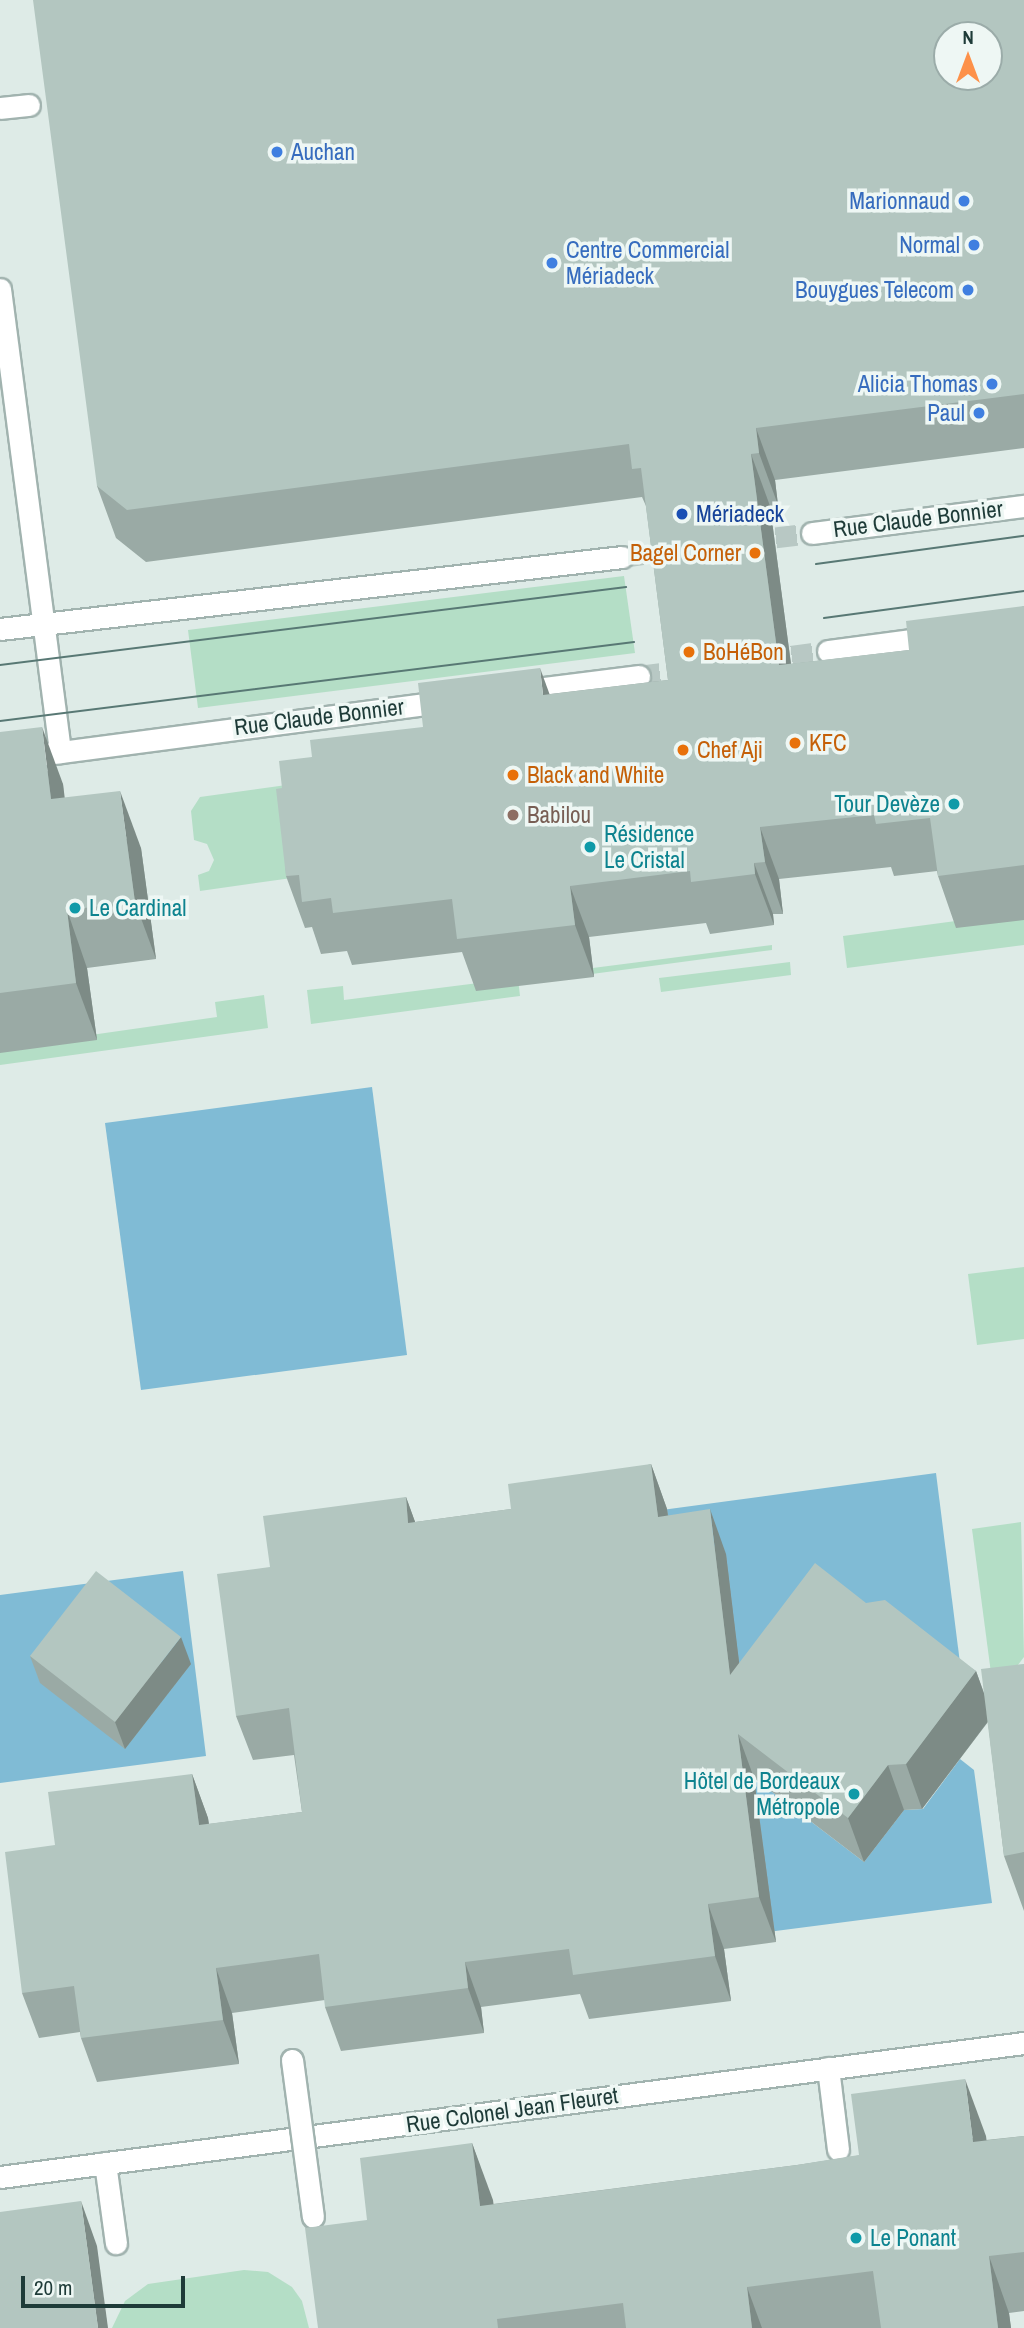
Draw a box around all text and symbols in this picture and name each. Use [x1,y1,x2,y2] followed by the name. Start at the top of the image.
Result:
[933,21,1003,91] north arrow
[962,24,974,50] text: N
[291,138,355,166] place label: Auchan
[269,144,285,160] marker: Auchan
[849,187,950,215] place label: Marionnaud
[956,193,972,209] marker: Marionnaud
[899,231,960,259] place label: Normal
[566,236,729,290] place label: Centre Commercial Mériadeck
[966,237,982,253] marker: Normal
[544,255,560,271] marker: Centre Commercial Mériadeck
[795,276,954,304] place label: Bouygues Telecom
[960,282,976,298] marker: Bouygues Telecom
[857,370,978,398] place label: Alicia Thomas
[984,376,1000,392] marker: Alicia Thomas
[927,399,965,427] place label: Paul
[971,405,987,421] marker: Paul
[832,495,1004,543] street label: Rue Claude Bonnier
[696,500,784,528] place label: Mériadeck
[674,506,690,522] marker: Mériadeck
[630,539,741,567] place label: Bagel Corner
[747,545,763,561] marker: Bagel Corner
[703,638,784,666] place label: BoHéBon
[681,644,697,660] marker: BoHéBon
[233,693,405,741] street label: Rue Claude Bonnier
[809,729,847,757] place label: KFC
[787,735,803,751] marker: KFC
[697,736,764,764] place label: Chef Aji
[675,742,691,758] marker: Chef Aji
[527,761,664,789] place label: Black and White
[505,767,521,783] marker: Black and White
[834,790,940,818] place label: Tour Devèze
[946,796,962,812] marker: Tour Devèze
[527,801,591,829] place label: Babilou
[505,807,521,823] marker: Babilou
[604,820,694,874] place label: Résidence Le Cristal
[582,839,598,855] marker: Résidence Le Cristal
[89,894,186,922] place label: Le Cardinal
[67,900,83,916] marker: Le Cardinal
[684,1767,840,1821] place label: Hôtel de Bordeaux Métropole
[846,1786,862,1802] marker: Hôtel de Bordeaux Métropole
[404,2081,620,2139] street label: Rue Colonel Jean Fleuret
[870,2224,956,2252] place label: Le Ponant
[848,2230,864,2246] marker: Le Ponant
[24,2262,189,2306] scale bar
[34,2273,72,2302] text: 20 m

